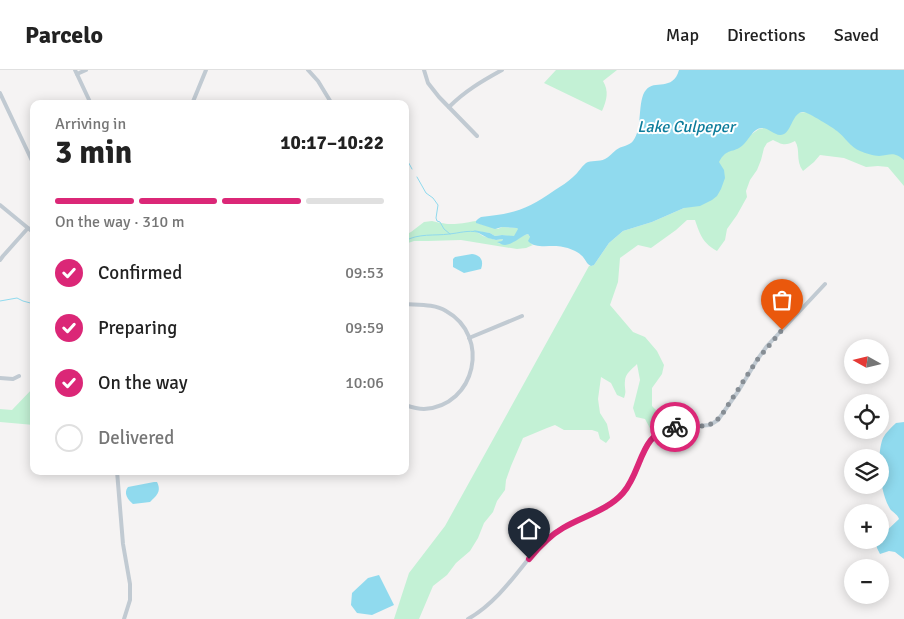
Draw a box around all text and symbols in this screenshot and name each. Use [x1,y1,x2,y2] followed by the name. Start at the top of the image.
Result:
[25,20,103,50] text: Parcelo
[666,24,699,46] text: Map
[727,24,806,46] text: Directions
[834,24,879,46] text: Saved
[55,114,126,134] text: Arriving in
[637,117,737,137] water label: Lake Culpeper
[280,131,384,155] text: 10:17–10:22
[55,133,132,172] text: 3 min
[55,212,185,232] text: On the way · 310 m
[55,259,83,287] icon: check
[98,261,182,285] text: Confirmed
[345,263,384,283] text: 09:53
[761,279,803,330] pin
[768,286,796,314] icon: bag
[55,314,83,342] icon: check
[98,316,177,340] text: Preparing
[345,318,384,338] text: 09:59
[844,339,889,384] north arrow
[844,339,889,604] map controls
[55,369,83,397] icon: check
[98,371,188,395] text: On the way
[345,373,384,393] text: 10:06
[844,394,889,439] button: locate
[650,402,700,452] courier
[661,413,689,441] icon: bike
[98,426,174,450] text: Delivered
[844,449,889,494] button: layers
[844,504,889,549] button: +
[508,508,550,559] pin
[515,515,543,543] icon: home
[844,559,889,604] button: −

